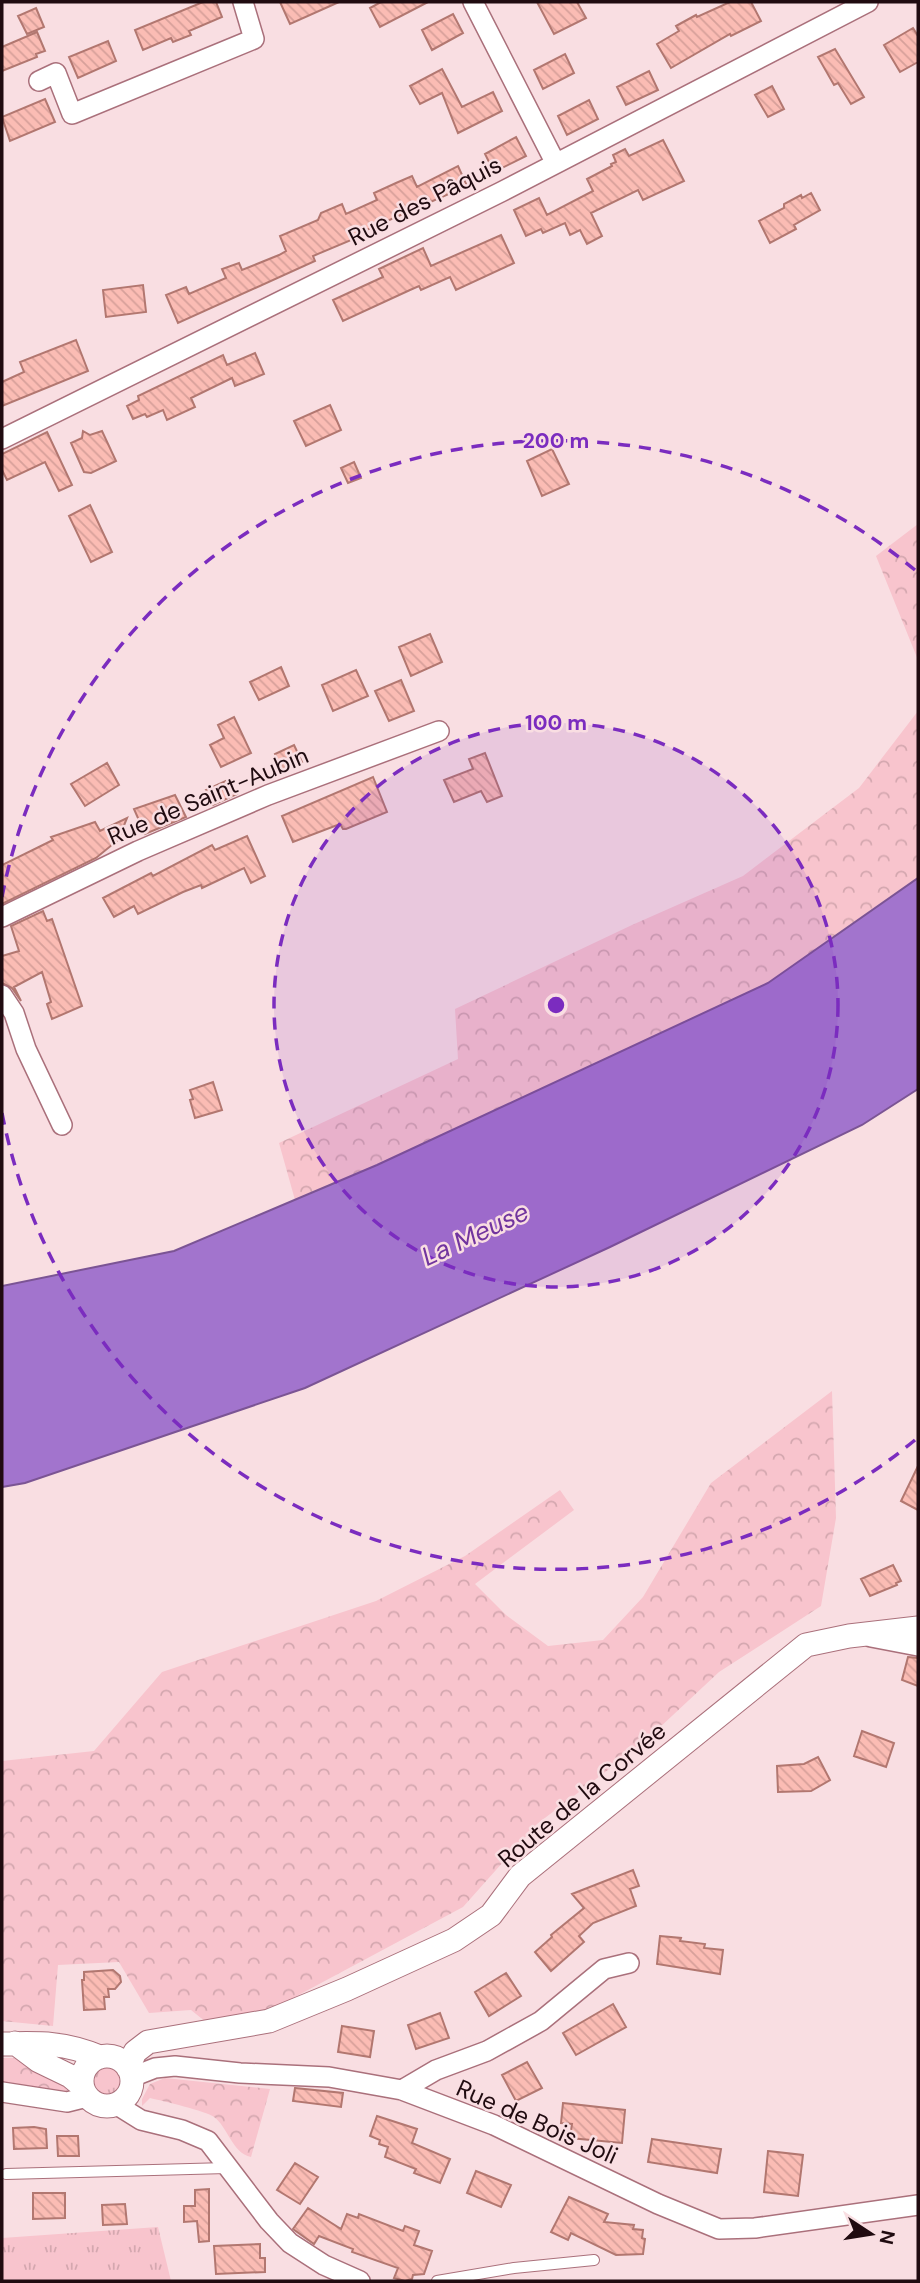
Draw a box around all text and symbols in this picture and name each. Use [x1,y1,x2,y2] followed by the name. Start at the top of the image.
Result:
[343,149,507,253] street label: Rue des Pâquis
[523,427,589,455] text: 200 m
[525,709,587,737] text: 100 m
[103,739,313,852] street label: Rue de Saint-Aubin
[544,993,568,1017] centre of rings
[416,1194,534,1274] water label: La Meuse
[491,1715,672,1874] street label: Route de la Corvée
[452,2072,623,2171] street label: Rue de Bois Joli
[836,2199,906,2269] north arrow
[873,2228,901,2247] text: N

